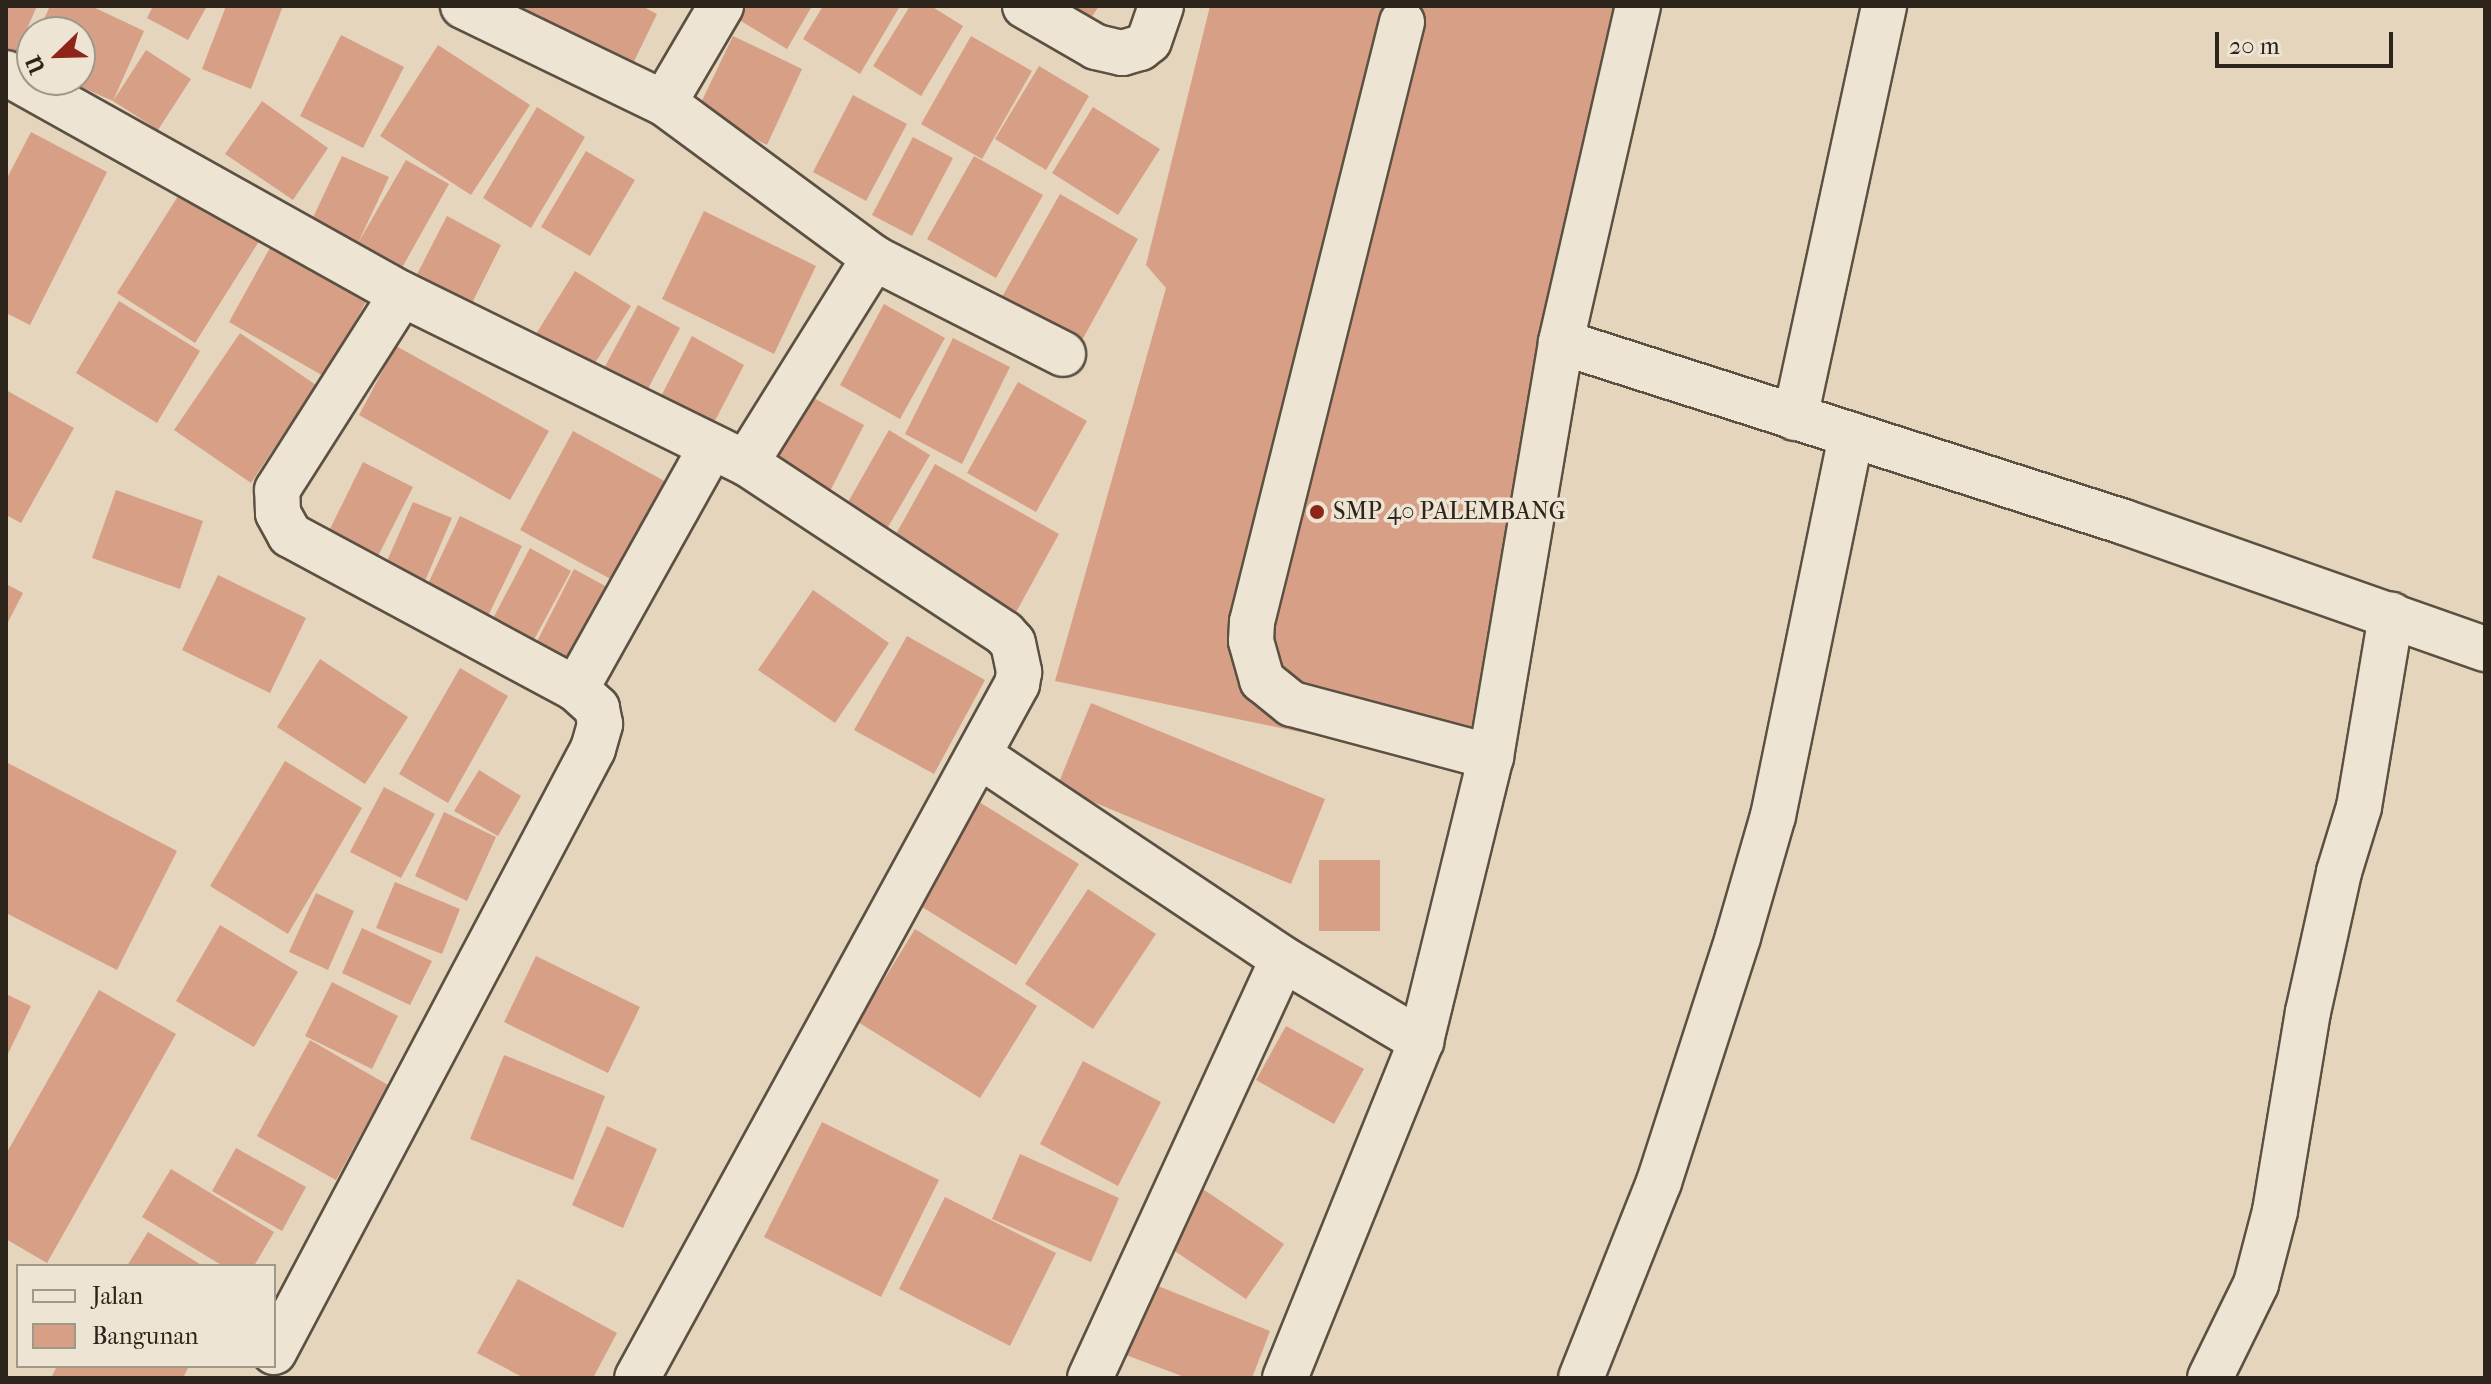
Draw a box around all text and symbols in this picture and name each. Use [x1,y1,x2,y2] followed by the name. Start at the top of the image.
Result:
[16,16,96,96] north arrow
[2219,16,2397,66] scale bar
[2229,32,2280,60] text: 20 m
[20,52,51,78] text: U
[1333,498,1566,526] place label: SMP 40 PALEMBANG
[1308,503,1326,521] marker: SMP 40 PALEMBANG
[16,1264,276,1368] legend
[92,1282,143,1310] text: Jalan
[92,1322,198,1350] text: Bangunan

